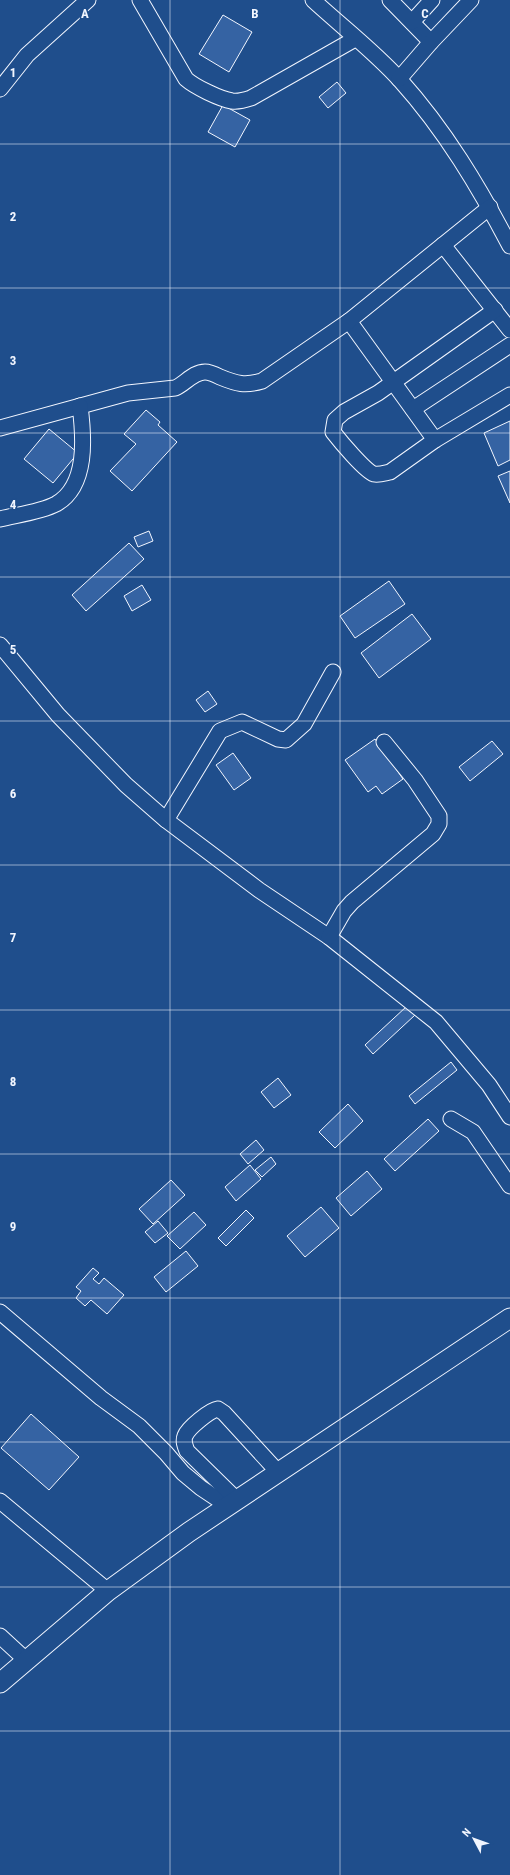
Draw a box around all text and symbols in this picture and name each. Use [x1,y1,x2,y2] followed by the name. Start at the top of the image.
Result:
[81,6,89,21] text: A
[251,6,259,21] text: B
[421,6,429,21] text: C
[10,65,16,80] text: 1
[10,209,17,224] text: 2
[10,353,16,368] text: 3
[10,497,17,512] text: 4
[10,642,17,657] text: 5
[10,786,17,801] text: 6
[10,930,17,945] text: 7
[10,1074,16,1089] text: 8
[10,1219,16,1234] text: 9
[454,1819,494,1859] north arrow
[460,1826,474,1840] text: N

